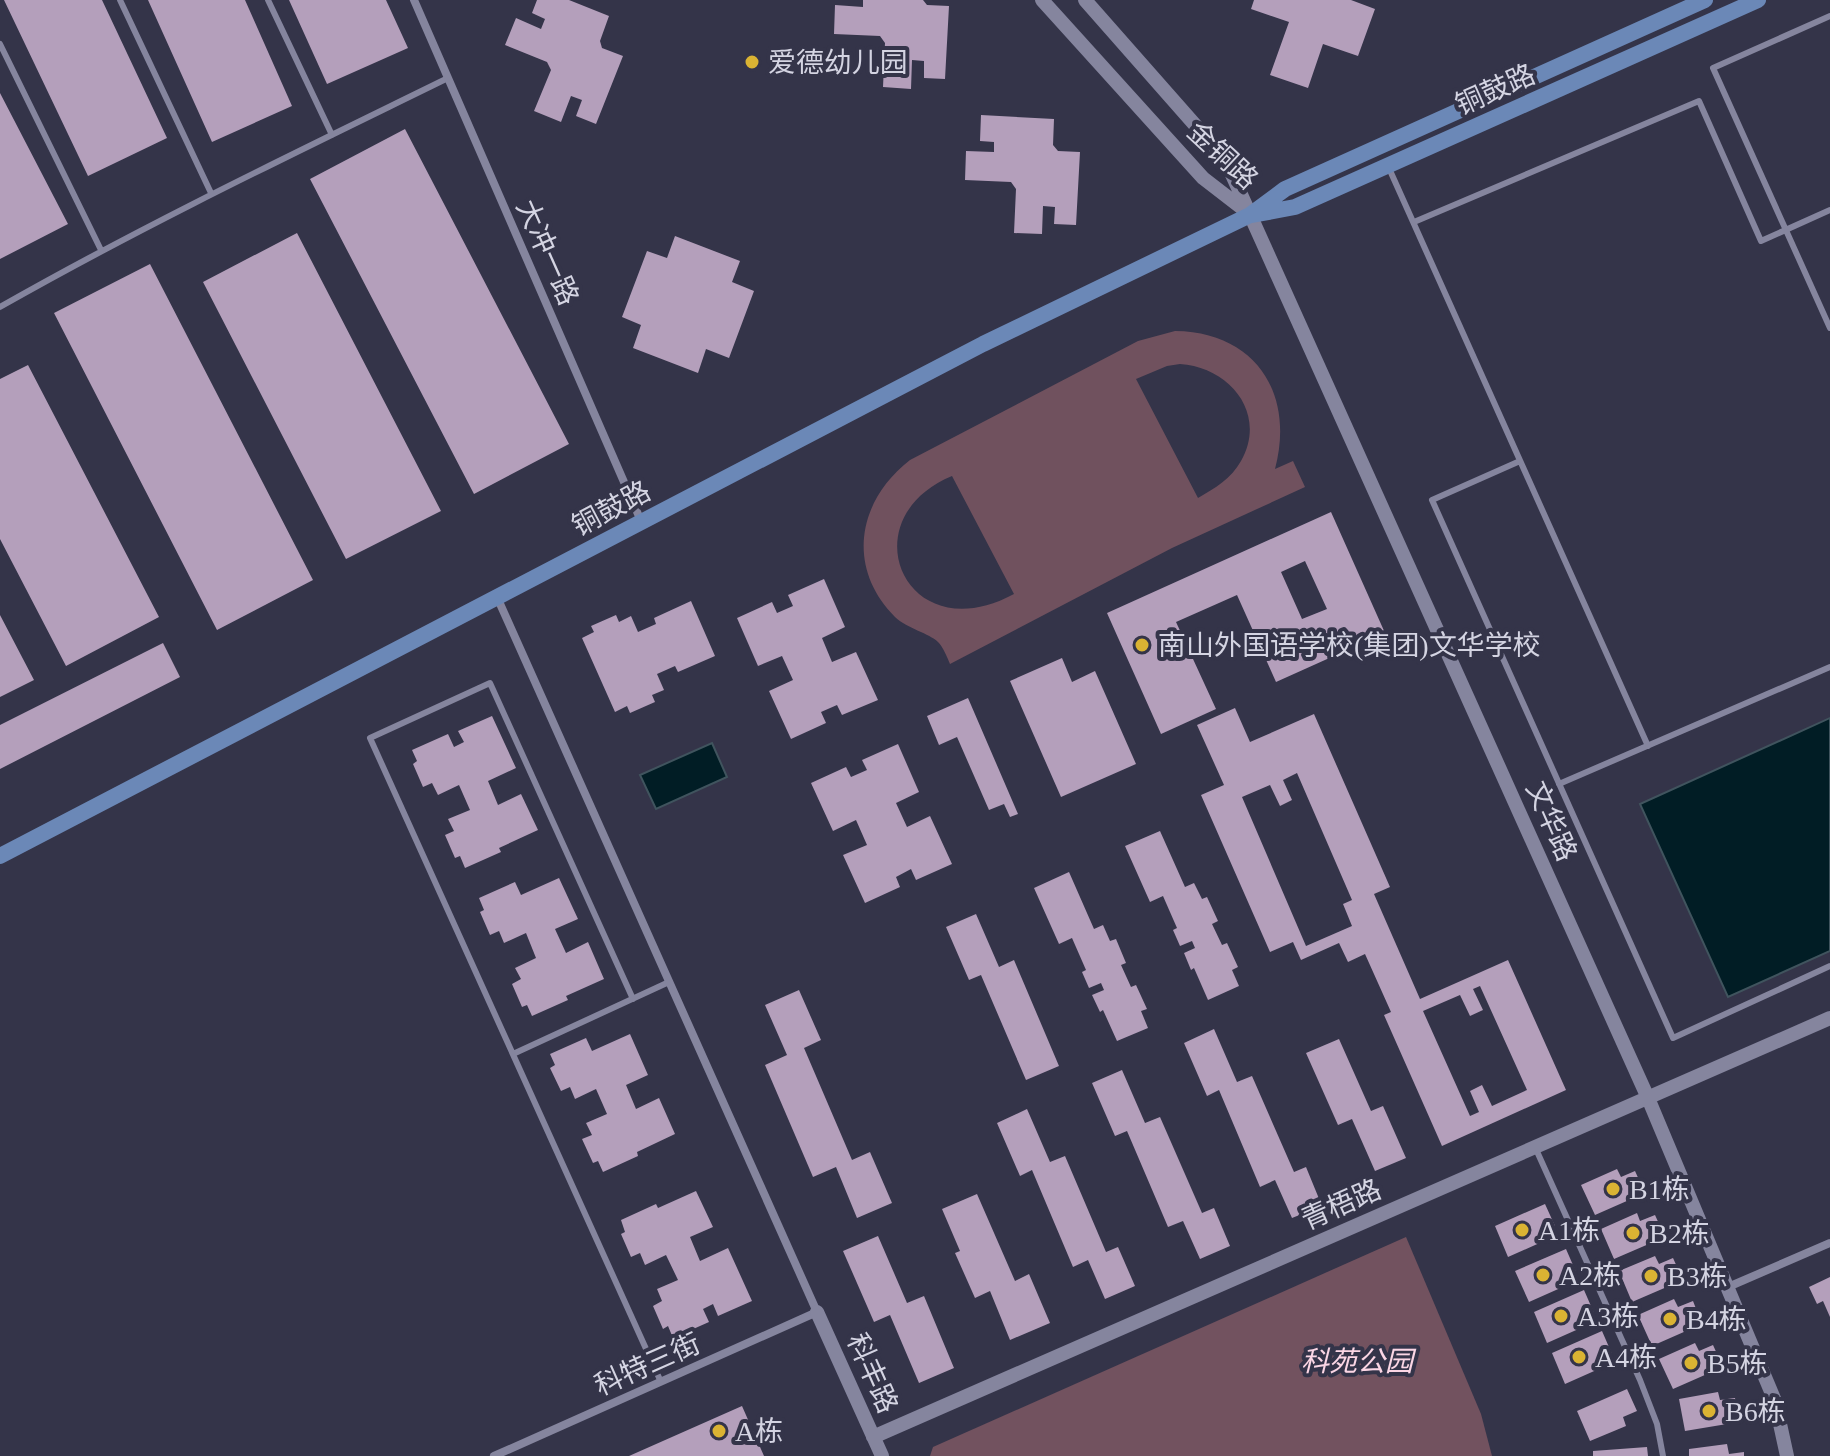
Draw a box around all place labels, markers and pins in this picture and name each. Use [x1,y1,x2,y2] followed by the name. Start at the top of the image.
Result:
[768,47,908,78] place label: 爱德幼儿园
[743,53,761,71] marker: 爱德幼儿园
[1158,630,1541,661] place label: 南山外国语学校(集团)文华学校
[1133,636,1151,654] marker: 南山外国语学校(集团)文华学校
[1629,1174,1690,1205] place label: B1栋
[1604,1180,1622,1198] marker: B1栋
[1538,1215,1600,1246] place label: A1栋
[1649,1218,1710,1249] place label: B2栋
[1513,1221,1531,1239] marker: A1栋
[1624,1224,1642,1242] marker: B2栋
[1559,1260,1621,1291] place label: A2栋
[1667,1261,1728,1292] place label: B3栋
[1534,1266,1552,1284] marker: A2栋
[1642,1267,1660,1285] marker: B3栋
[1577,1301,1639,1332] place label: A3栋
[1686,1304,1747,1335] place label: B4栋
[1552,1307,1570,1325] marker: A3栋
[1661,1310,1679,1328] marker: B4栋
[1595,1342,1657,1373] place label: A4栋
[1570,1348,1588,1366] marker: A4栋
[1707,1348,1768,1379] place label: B5栋
[1682,1354,1700,1372] marker: B5栋
[1725,1396,1786,1427] place label: B6栋
[1700,1402,1718,1420] marker: B6栋
[735,1416,783,1447] place label: A栋
[710,1422,728,1440] marker: A栋

